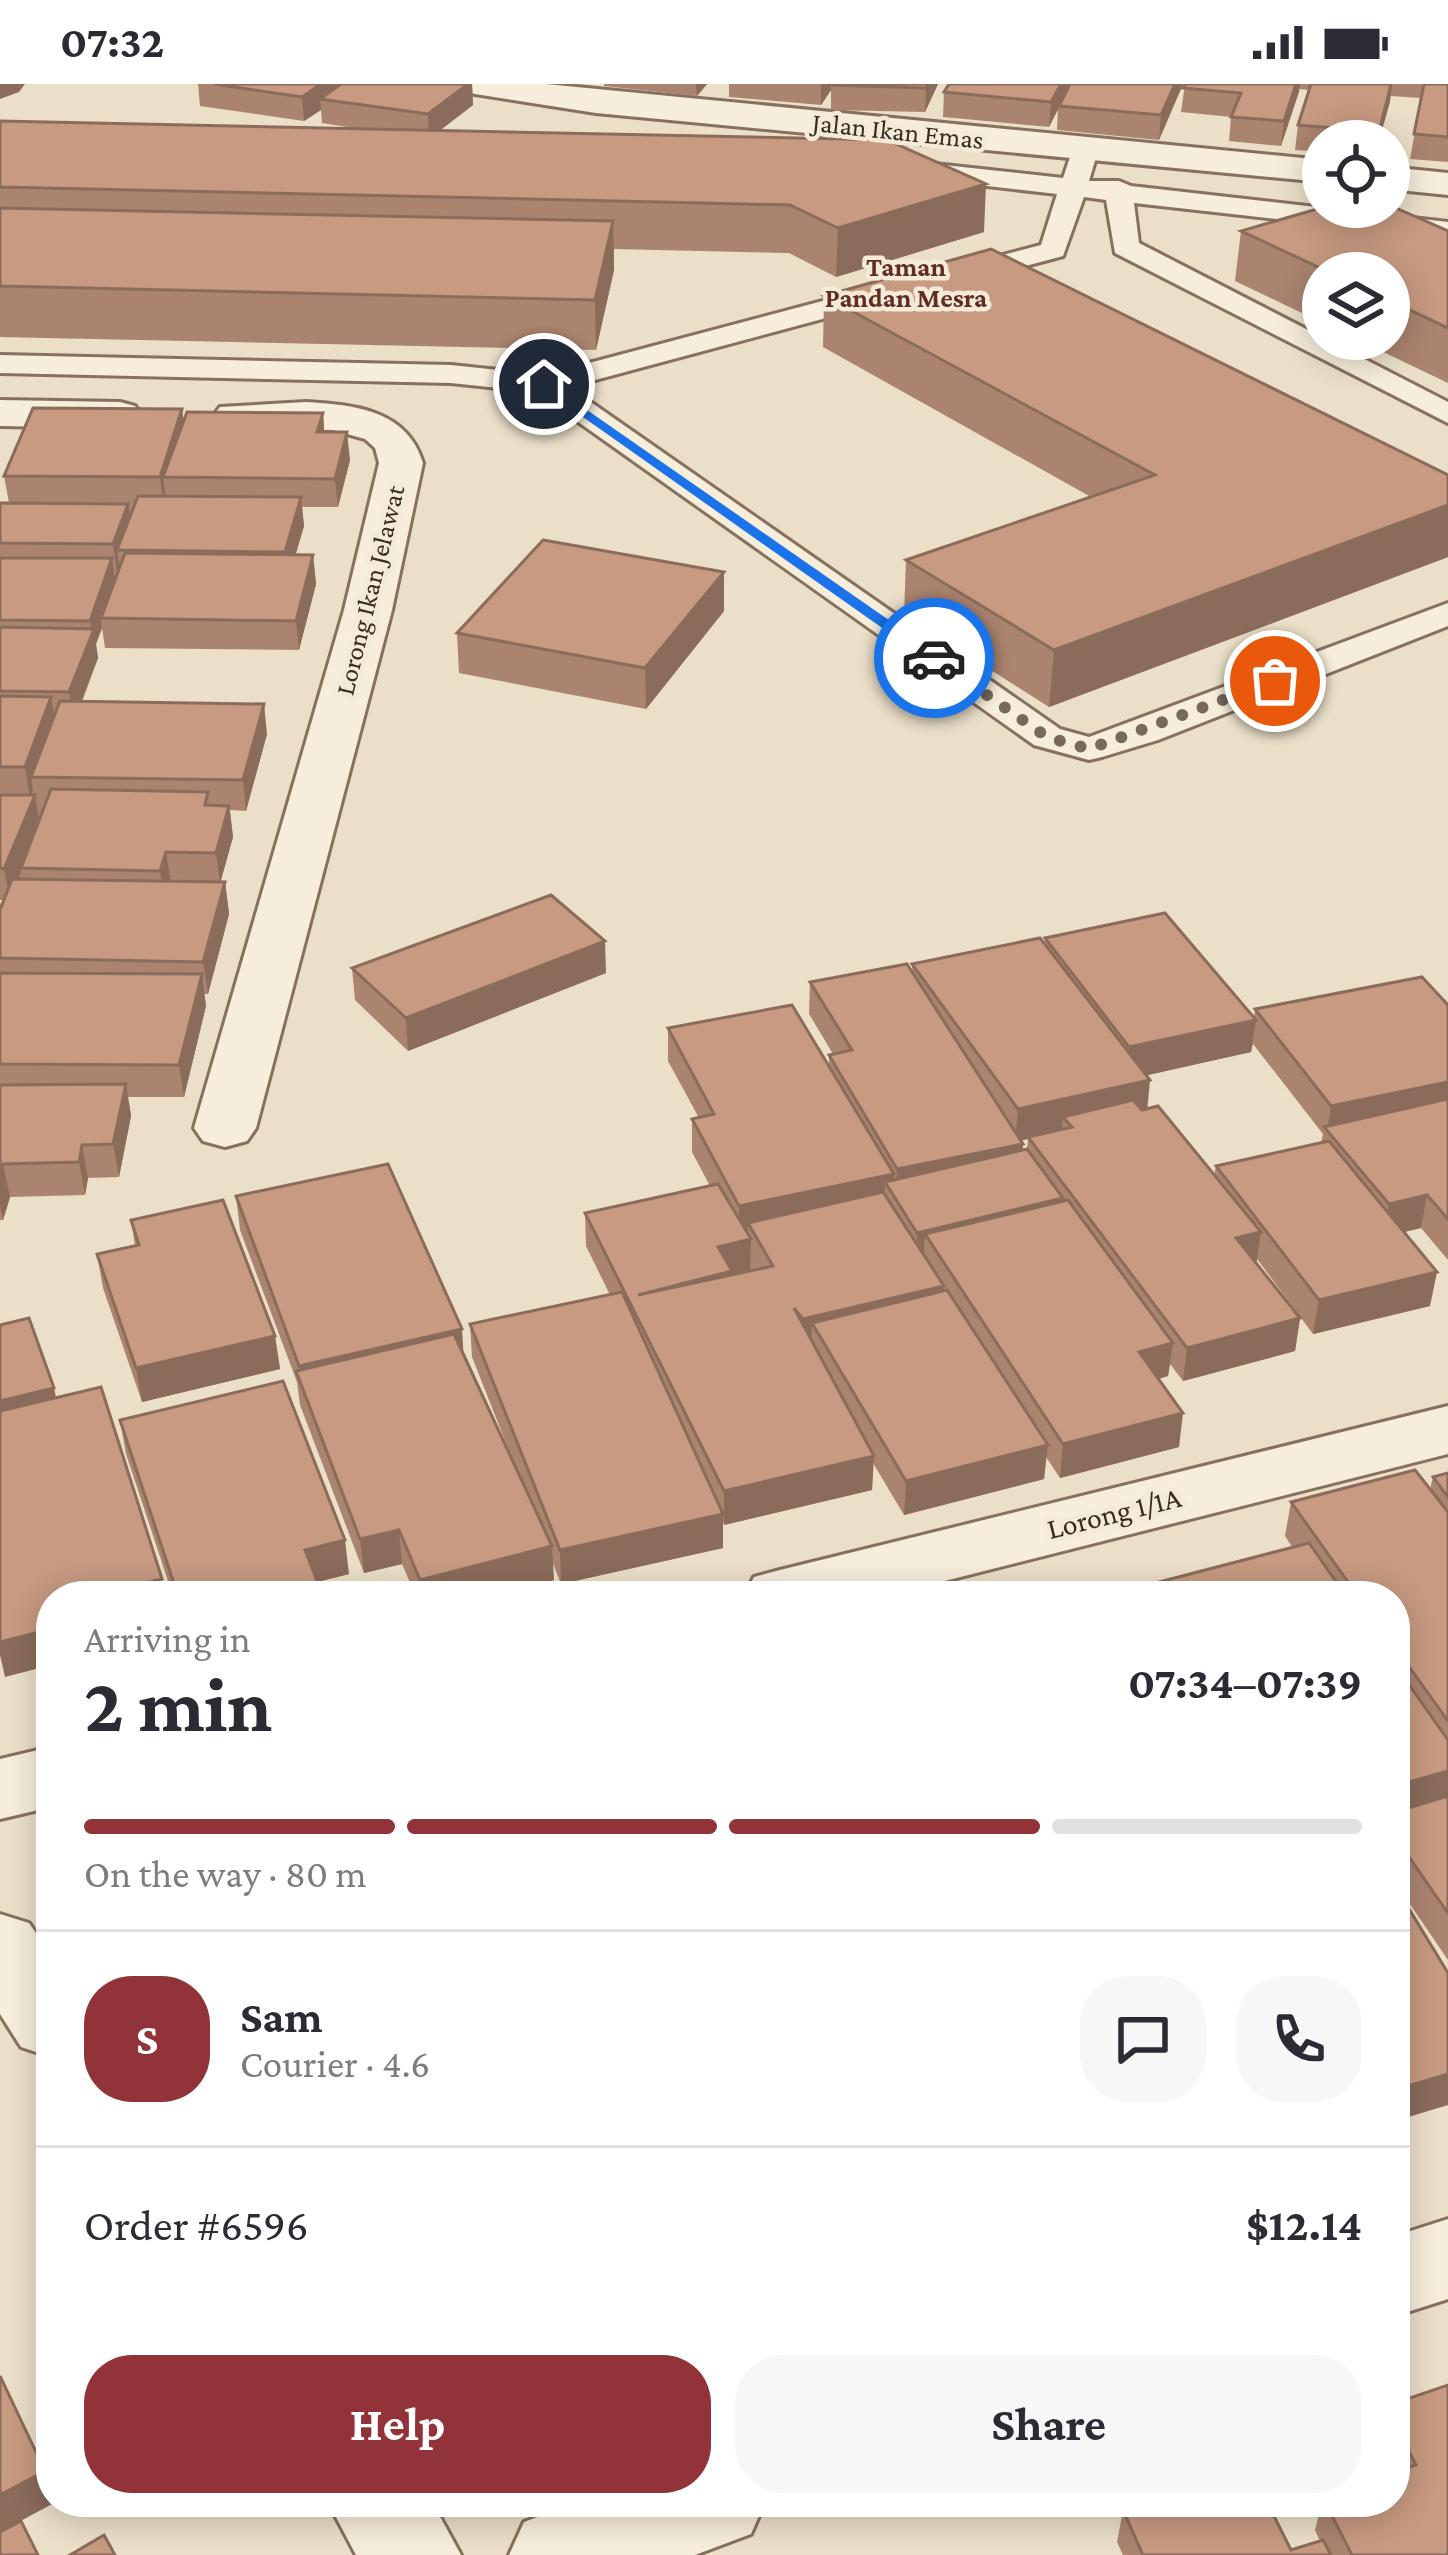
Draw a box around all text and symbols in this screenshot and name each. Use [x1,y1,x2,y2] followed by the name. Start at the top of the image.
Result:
[60,17,164,67] text: 07:32
[808,107,985,155] street label: Jalan Ikan Emas
[1302,120,1410,360] map controls
[1302,120,1410,228] button: locate
[825,252,987,313] district label: Taman Pandan Mesra
[1302,252,1410,360] button: layers
[493,333,595,435] pin
[511,351,577,417] icon: home
[329,481,411,698] street label: Lorong Ikan Jelawat
[874,598,994,718] courier
[901,625,967,691] icon: car
[1224,630,1326,732] pin
[1242,648,1308,714] icon: bag
[1044,1480,1185,1546] street label: Lorong 1/1A
[84,1617,251,1660] text: Arriving in
[1128,1658,1362,1708] text: 07:34–07:39
[84,1661,272,1748] text: 2 min
[84,1852,367,1895] text: On the way · 80 m
[1080,1976,1206,2102] button: chat
[1236,1976,1362,2102] button: phone
[240,1992,323,2042] text: Sam
[136,2014,158,2064] text: S
[240,2042,430,2085] text: Courier · 4.6
[84,2200,309,2250] text: Order #6596
[1246,2200,1362,2250] text: $12.14
[84,2355,711,2493] button: Help
[735,2355,1362,2493] button: Share

